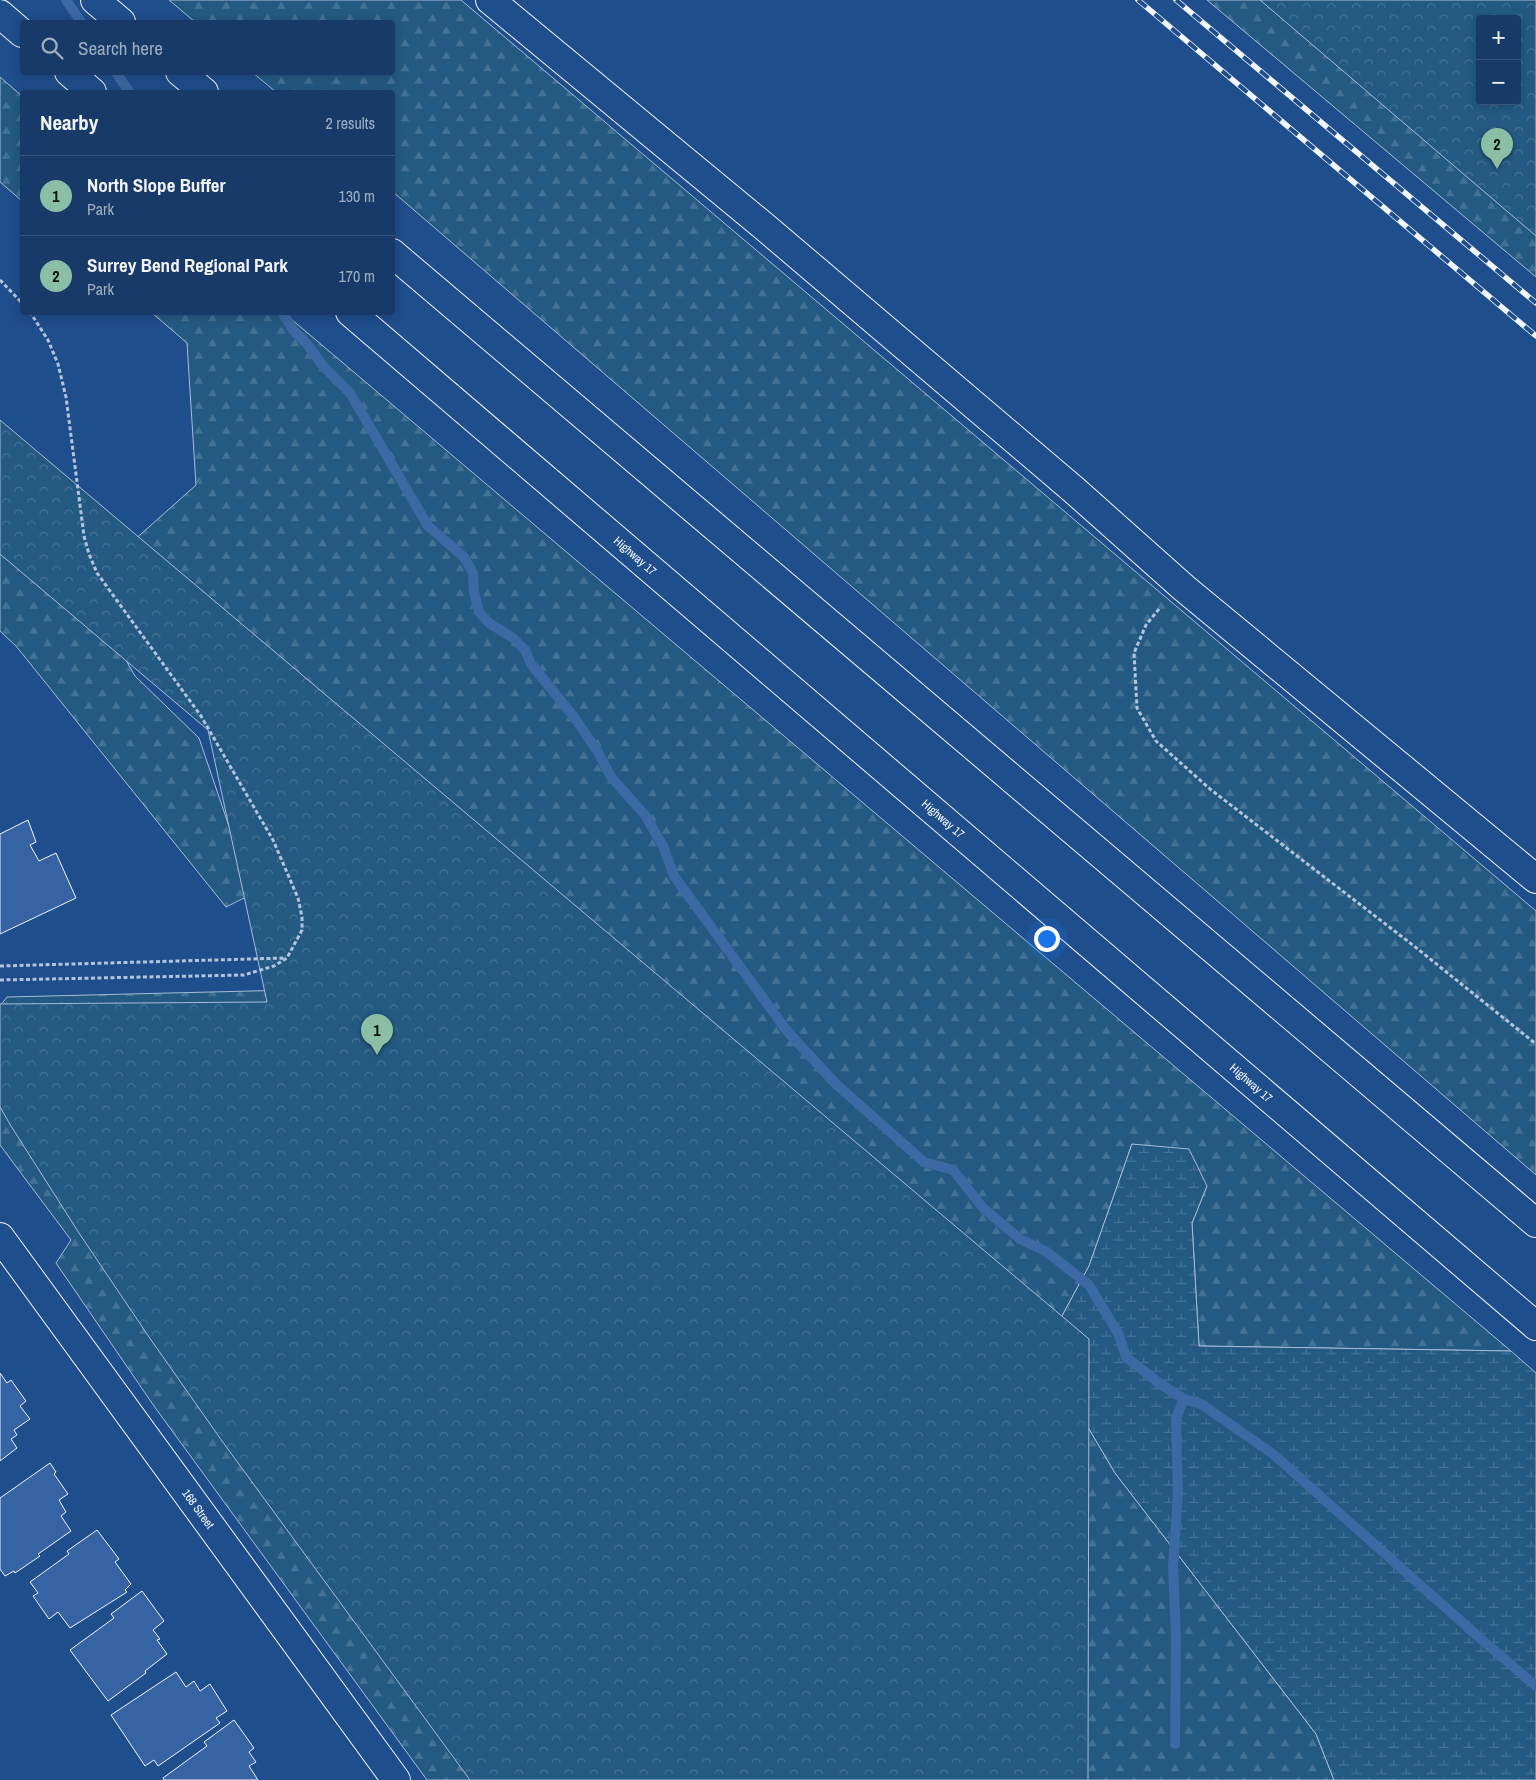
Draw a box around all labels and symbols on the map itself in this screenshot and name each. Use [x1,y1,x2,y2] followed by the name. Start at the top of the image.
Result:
[1481,128,1513,169] pin: 2
[610,533,660,579] street label: Highway 17
[918,796,968,842] street label: Highway 17
[1034,926,1060,952] your location
[361,1014,393,1055] pin: 1
[1226,1060,1276,1106] street label: Highway 17
[178,1486,218,1532] street label: 168 Street

